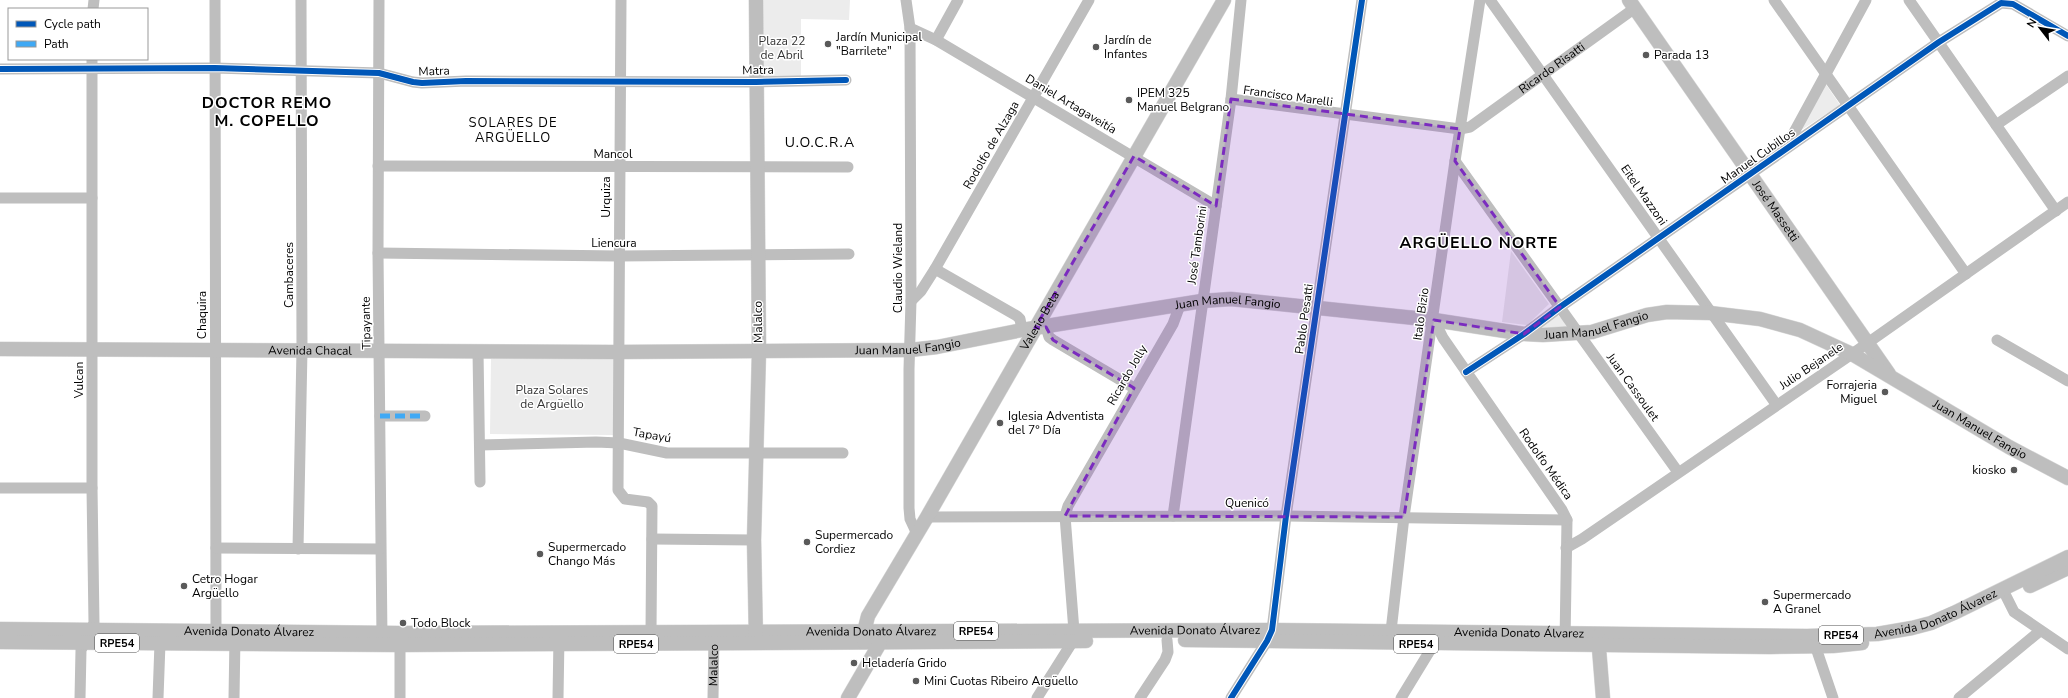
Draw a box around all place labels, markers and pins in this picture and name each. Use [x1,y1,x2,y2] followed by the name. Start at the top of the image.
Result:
[835,29,922,59] place label: Jardín Municipal "Barrilete"
[1103,32,1152,62] place label: Jardín de Infantes
[823,39,833,49] marker: Jardín Municipal "Barrilete"
[1091,42,1101,52] marker: Jardín de Infantes
[1654,47,1709,63] place label: Parada 13
[1641,50,1651,60] marker: Parada 13
[1137,85,1230,115] place label: IPEM 325 Manuel Belgrano
[1124,95,1134,105] marker: IPEM 325 Manuel Belgrano
[1826,377,1877,407] place label: Forrajeria Miguel
[1880,387,1890,397] marker: Forrajeria Miguel
[1008,408,1104,438] place label: Iglesia Adventista del 7° Día
[995,418,1005,428] marker: Iglesia Adventista del 7° Día
[1972,462,2006,478] place label: kiosko
[2009,465,2019,475] marker: kiosko
[815,527,894,557] place label: Supermercado Cordiez
[802,537,812,547] marker: Supermercado Cordiez
[548,539,627,569] place label: Supermercado Chango Más
[535,549,545,559] marker: Supermercado Chango Más
[192,571,258,601] place label: Cetro Hogar Argüello
[179,581,189,591] marker: Cetro Hogar Argüello
[1773,587,1852,617] place label: Supermercado A Granel
[1760,597,1770,607] marker: Supermercado A Granel
[411,615,472,631] place label: Todo Block
[398,618,408,628] marker: Todo Block
[862,655,947,671] place label: Heladería Grido
[849,658,859,668] marker: Heladería Grido
[924,673,1079,689] place label: Mini Cuotas Ribeiro Argüello
[911,676,921,686] marker: Mini Cuotas Ribeiro Argüello

